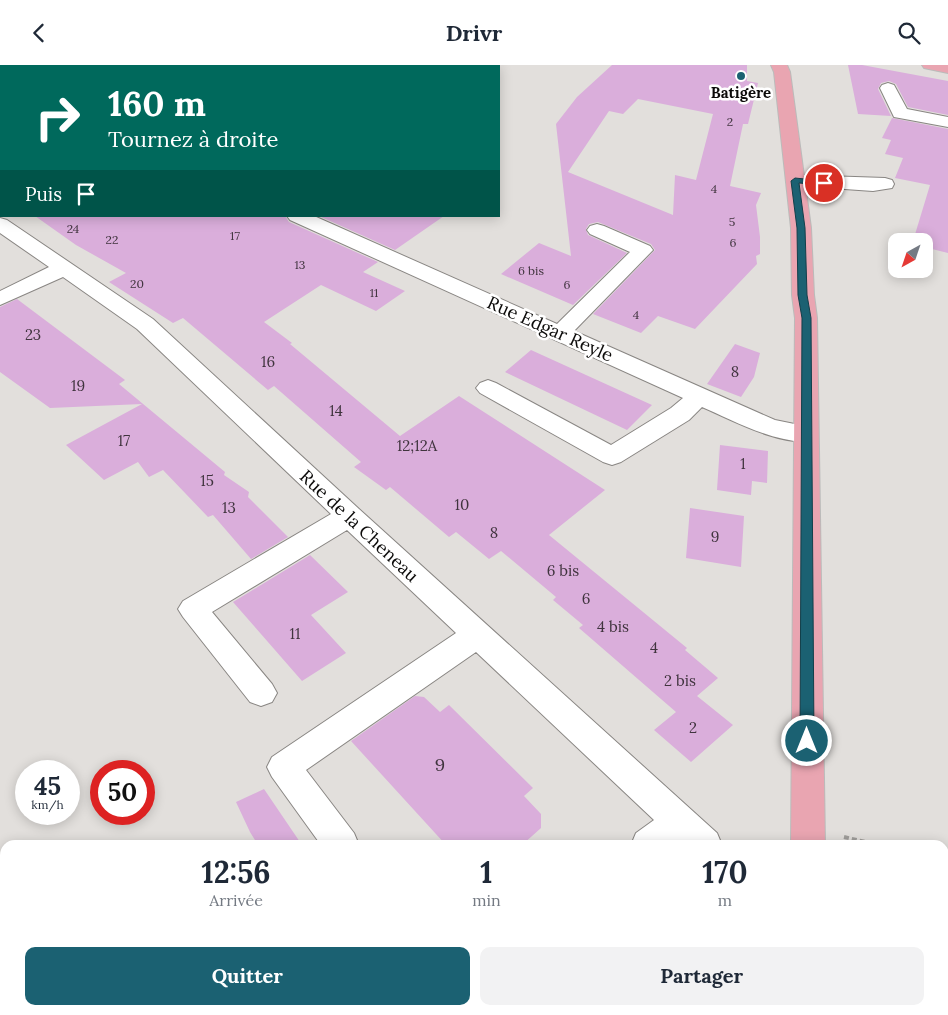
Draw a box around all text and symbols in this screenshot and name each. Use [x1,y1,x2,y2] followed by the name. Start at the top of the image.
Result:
[25,19,53,47] icon: back
[446,19,502,47] text: Drivr
[895,19,923,47] icon: search
[735,70,747,82] marker: Batigère
[108,81,206,126] text: 160 m
[711,83,771,102] place label: Batigère
[25,85,90,150] icon: right
[727,114,733,129] house number: 2
[108,125,278,153] text: Tournez à droite
[803,162,845,204] pin
[810,169,838,197] icon: arrive
[72,180,100,208] icon: arrive
[711,181,718,196] house number: 4
[25,182,62,206] text: Puis
[729,214,735,229] house number: 5
[67,221,80,236] house number: 24
[230,228,240,243] house number: 17
[106,232,118,247] house number: 22
[888,233,932,277] north arrow
[888,233,933,278] map controls
[730,235,737,250] house number: 6
[294,257,306,272] house number: 13
[518,263,544,278] house number: 6 bis
[130,276,144,291] house number: 20
[564,277,571,292] house number: 6
[370,285,378,300] house number: 11
[484,291,617,367] street label: Rue Edgar Reyle
[633,307,640,322] house number: 4
[25,325,41,344] house number: 23
[261,352,275,371] house number: 16
[731,362,739,381] house number: 8
[71,376,85,395] house number: 19
[329,401,343,420] house number: 14
[118,431,130,450] house number: 17
[397,436,438,455] house number: 12;12A
[740,454,746,473] house number: 1
[295,465,424,587] street label: Rue de la Cheneau
[200,471,214,490] house number: 15
[455,495,469,514] house number: 10
[222,498,236,517] house number: 13
[490,523,498,542] house number: 8
[711,527,719,546] house number: 9
[547,561,579,580] house number: 6 bis
[582,589,590,608] house number: 6
[597,617,629,636] house number: 4 bis
[290,624,300,643] house number: 11
[650,638,658,657] house number: 4
[664,671,696,690] house number: 2 bis
[780,714,832,766] position arrow
[689,718,697,737] house number: 2
[435,753,445,776] house number: 9
[90,760,155,825] speed limit sign: 50
[34,770,61,802] text: 45
[31,797,64,812] text: km/h
[202,853,271,891] text: 12:56
[480,853,492,891] text: 1
[702,853,747,891] text: 170
[209,890,263,910] text: Arrivée
[472,890,501,910] text: min
[718,890,732,910] text: m
[25,947,470,1005] button: Quitter
[480,947,924,1005] button: Partager

